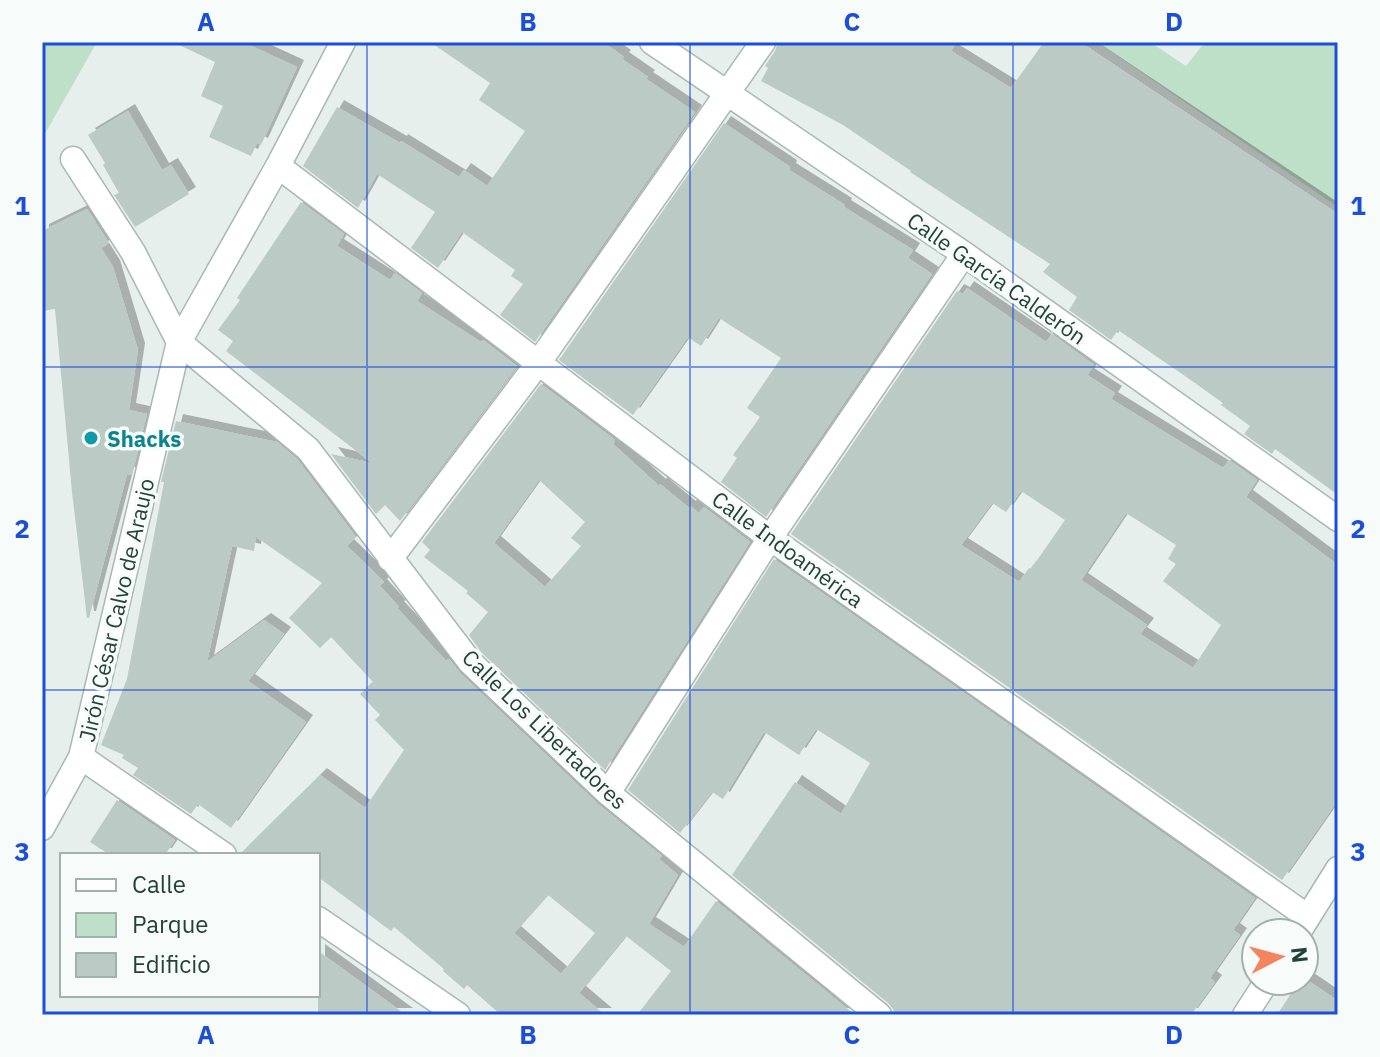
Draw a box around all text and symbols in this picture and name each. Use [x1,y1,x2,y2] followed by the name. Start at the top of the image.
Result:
[197,4,215,38] text: A
[519,4,537,38] text: B
[844,4,861,38] text: C
[1165,4,1183,38] text: D
[14,188,30,222] text: 1
[1350,188,1366,222] text: 1
[902,205,1092,351] street label: Calle García Calderón
[107,424,181,453] place label: Shacks
[82,429,100,447] marker: Shacks
[72,475,160,745] street label: Jirón César Calvo de Araujo
[707,484,870,614] street label: Calle Indoamérica
[14,511,30,545] text: 2
[1350,511,1366,545] text: 2
[456,643,634,815] street label: Calle Los Libertadores
[14,834,30,868] text: 3
[1350,834,1366,868] text: 3
[60,853,320,997] legend
[132,868,186,900] text: Calle
[132,908,209,940] text: Parque
[1240,917,1320,997] north arrow
[1285,945,1316,964] text: N
[132,948,211,980] text: Edificio
[197,1017,215,1051] text: A
[519,1017,537,1051] text: B
[844,1017,861,1051] text: C
[1165,1017,1183,1051] text: D

